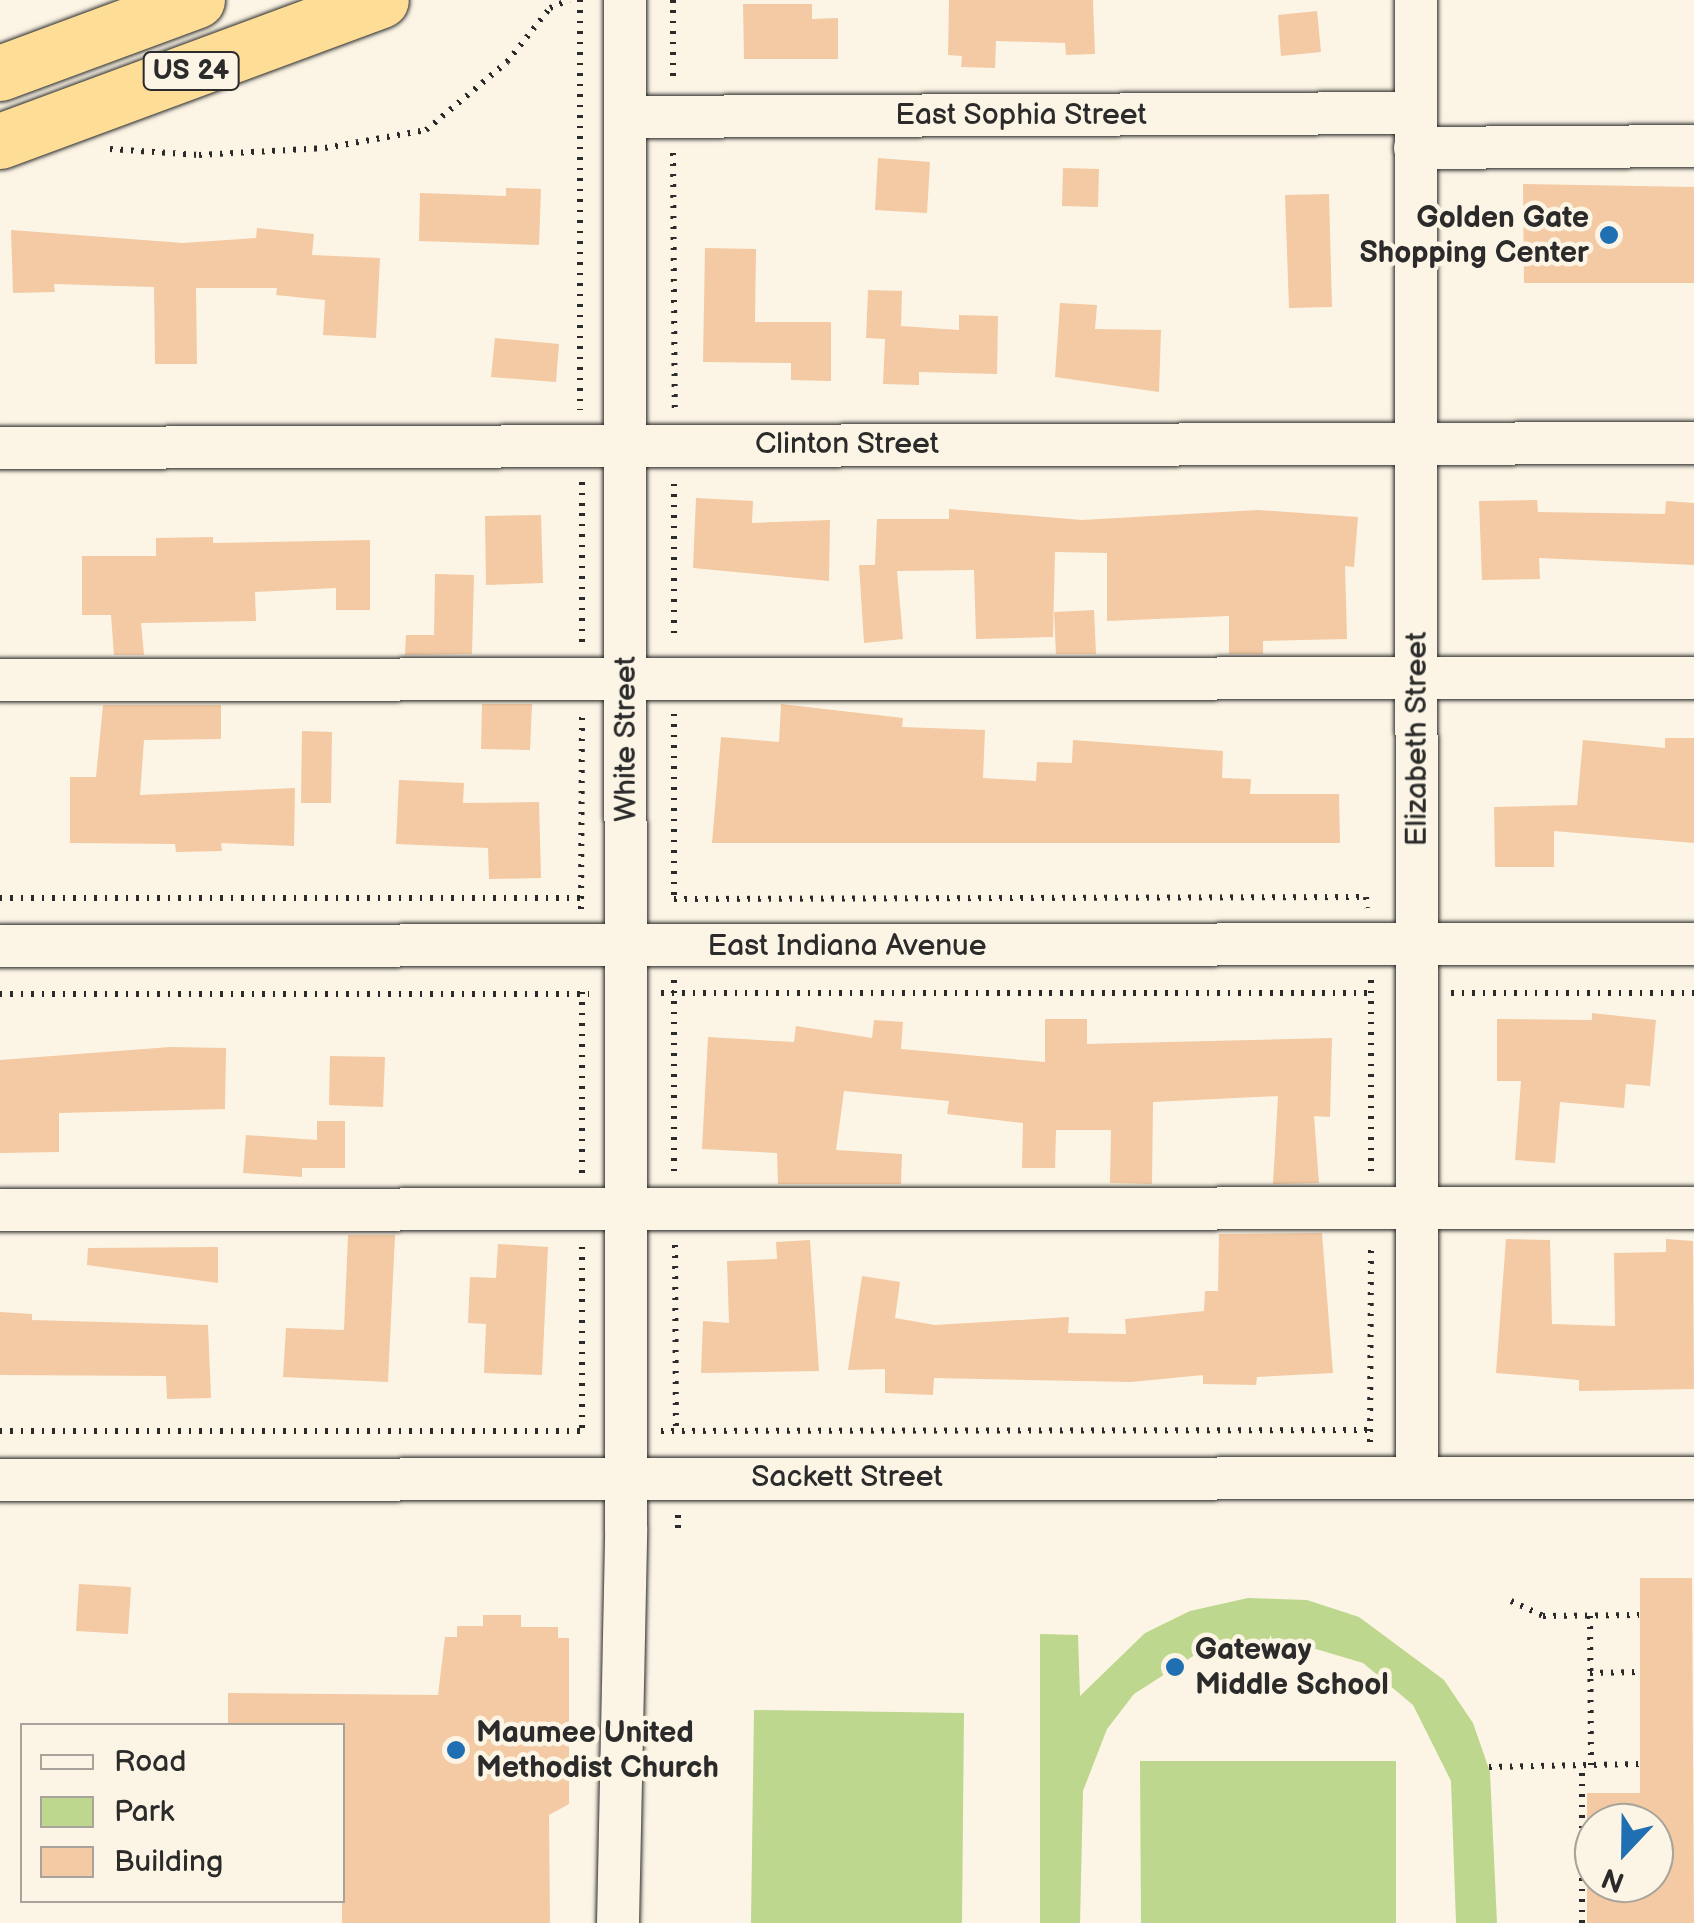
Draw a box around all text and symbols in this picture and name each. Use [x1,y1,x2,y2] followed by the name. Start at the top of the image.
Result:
[141,48,241,94] road number: US 24
[895,97,1147,133] street label: East Sophia Street
[1360,200,1589,270] place label: Golden Gate Shopping Center
[1598,224,1620,246] marker: Golden Gate Shopping Center
[755,426,939,462] street label: Clinton Street
[1399,631,1435,847] street label: Elizabeth Street
[608,656,644,822] street label: White Street
[708,928,986,964] street label: East Indiana Avenue
[751,1459,943,1495] street label: Sackett Street
[1195,1632,1389,1702] place label: Gateway Middle School
[1164,1656,1186,1678] marker: Gateway Middle School
[476,1715,719,1786] place label: Maumee United Methodist Church
[20,1723,345,1903] legend
[445,1739,467,1761] marker: Maumee United Methodist Church
[114,1744,187,1780] text: Road
[114,1794,174,1830] text: Park
[1574,1803,1674,1903] north arrow
[114,1844,223,1880] text: Building
[1597,1860,1629,1899] text: N

